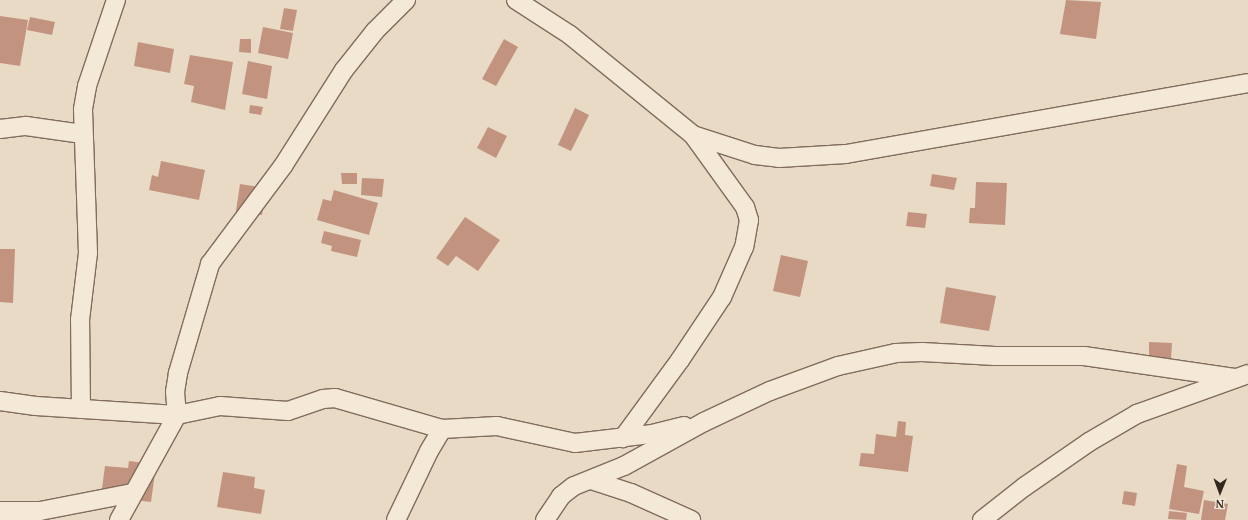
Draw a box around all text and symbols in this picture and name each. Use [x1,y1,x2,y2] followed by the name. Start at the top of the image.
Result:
[1200,472,1240,512] north arrow
[1215,497,1224,511] text: N

